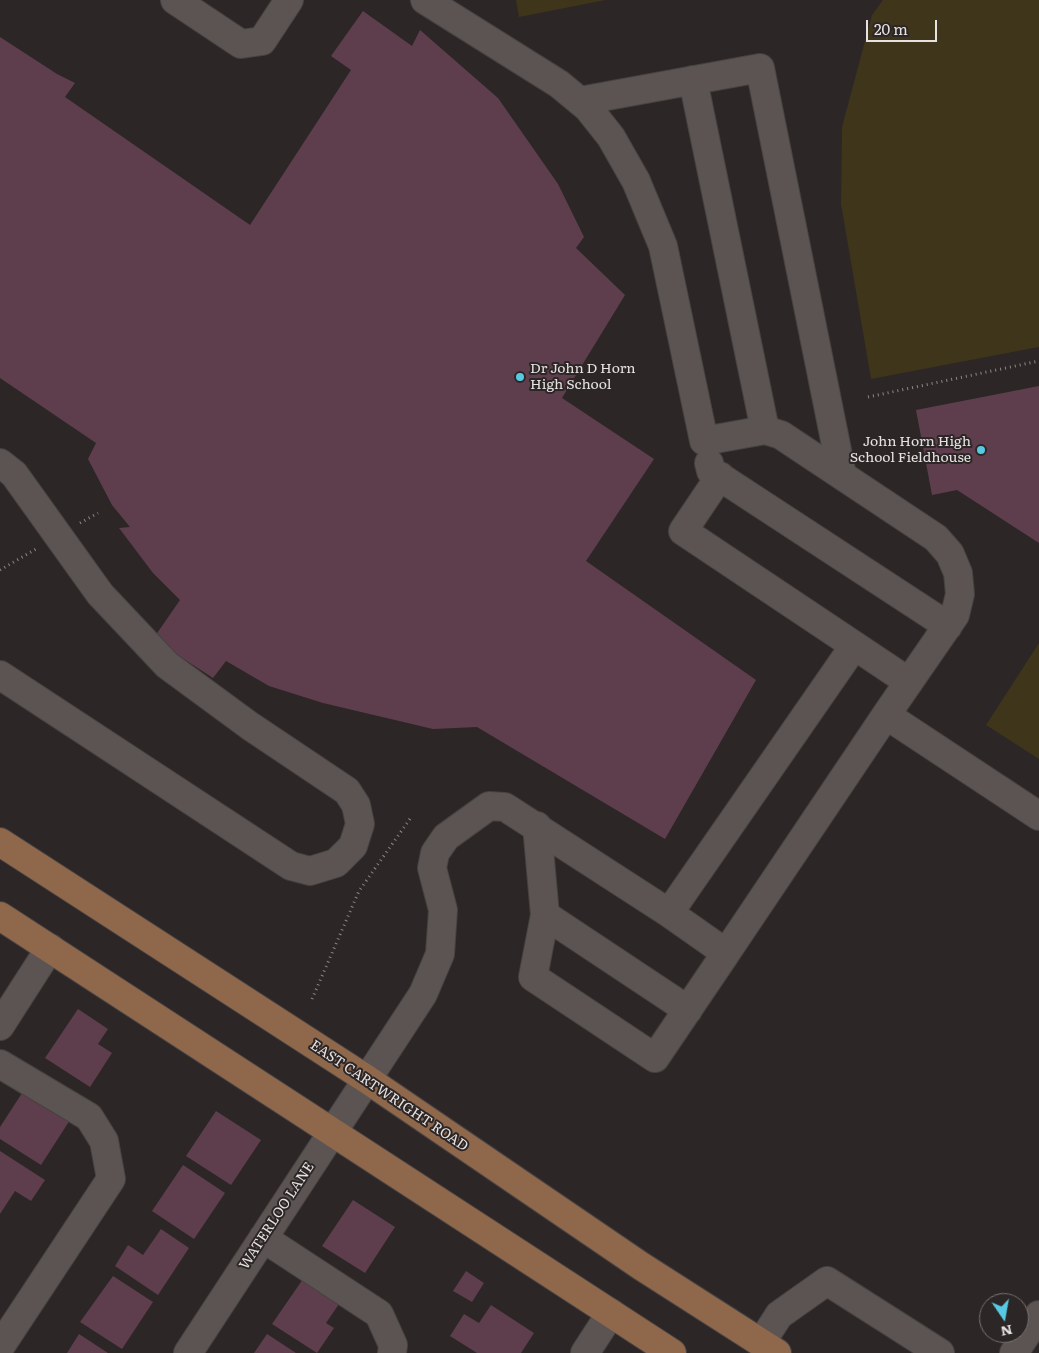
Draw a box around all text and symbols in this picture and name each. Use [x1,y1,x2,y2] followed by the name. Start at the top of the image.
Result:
[869,10,940,42] scale bar
[874,17,908,40] text: 20 m
[530,361,636,394] place label: Dr John D Horn High School
[514,371,526,383] marker: Dr John D Horn High School
[850,434,971,467] place label: John Horn High School Fieldhouse
[975,444,987,456] marker: John Horn High School Fieldhouse
[307,1037,471,1155] street label: EAST CARTWRIGHT ROAD
[236,1159,318,1273] street label: WATERLOO LANE
[979,1293,1029,1343] north arrow
[999,1321,1015,1343] text: N

